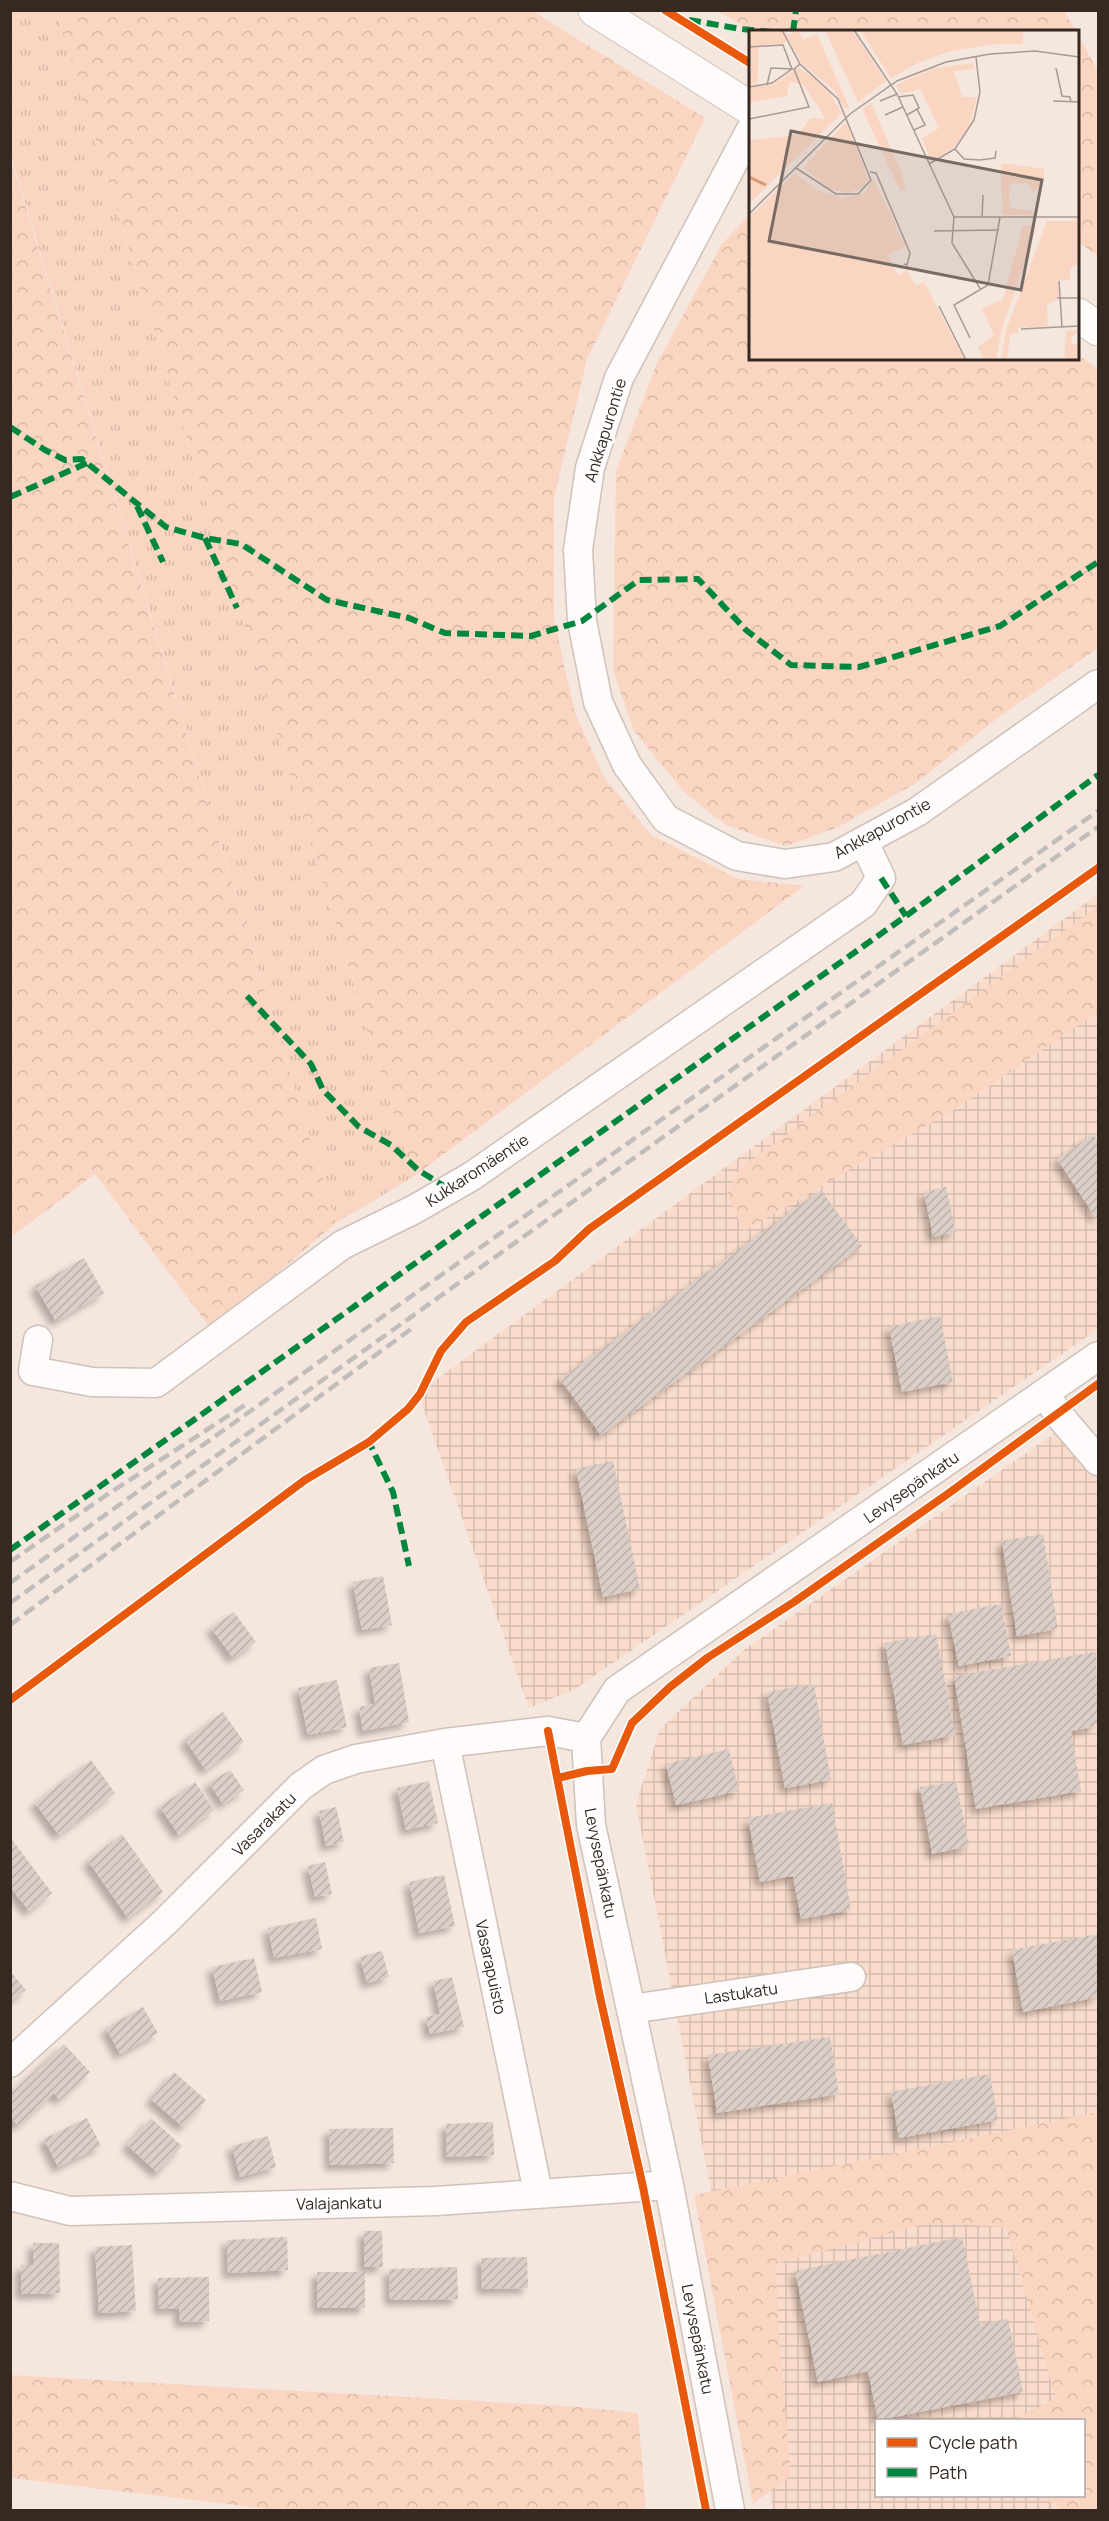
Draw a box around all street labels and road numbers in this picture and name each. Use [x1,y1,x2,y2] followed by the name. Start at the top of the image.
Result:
[579,375,631,485] street label: Ankkapurontie
[830,792,934,864] street label: Ankkapurontie
[421,1128,533,1212] street label: Kukkaromäentie
[859,1446,963,1528] street label: Levysepänkatu
[227,1787,301,1861] street label: Vasarakatu
[580,1806,622,1920] street label: Levysepänkatu
[470,1918,512,2016] street label: Vasarapuisto
[703,1977,779,2009] street label: Lastukatu
[296,2191,382,2215] street label: Valajankatu
[677,2282,719,2396] street label: Levysepänkatu

